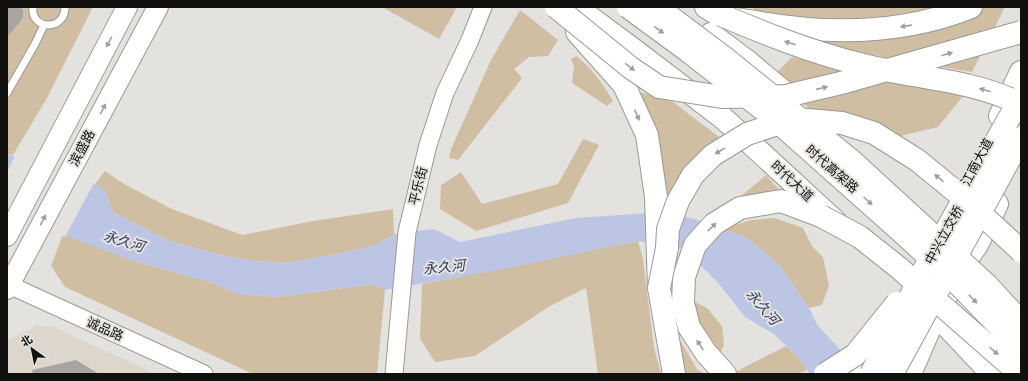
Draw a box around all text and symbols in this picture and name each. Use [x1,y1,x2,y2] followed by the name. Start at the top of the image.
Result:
[900,23,912,29] one-way arrow
[654,26,665,34] one-way arrow
[106,36,112,47] one-way arrow
[784,40,796,46] one-way arrow
[941,51,953,57] one-way arrow
[624,63,635,71] one-way arrow
[816,84,828,90] one-way arrow
[978,87,990,93] one-way arrow
[100,103,106,115] one-way arrow
[634,109,640,120] one-way arrow
[65,127,99,169] street label: 滨盛路
[957,135,997,189] street label: 江南大道
[802,141,862,197] street label: 时代高架路
[714,147,726,154] one-way arrow
[767,157,817,205] street label: 时代大道
[405,165,431,207] street label: 平乐街
[934,174,945,183] one-way arrow
[863,197,873,206] one-way arrow
[921,202,967,268] street label: 中兴立交桥
[40,215,47,226] one-way arrow
[707,222,717,232] one-way arrow
[101,225,150,258] water label: 永久河
[422,255,469,279] water label: 永久河
[742,285,786,332] water label: 永久河
[968,294,978,304] one-way arrow
[84,313,126,345] street label: 诚品路
[12,329,52,369] north arrow
[18,332,36,350] text: 北
[696,339,704,350] one-way arrow
[990,346,999,355] one-way arrow

